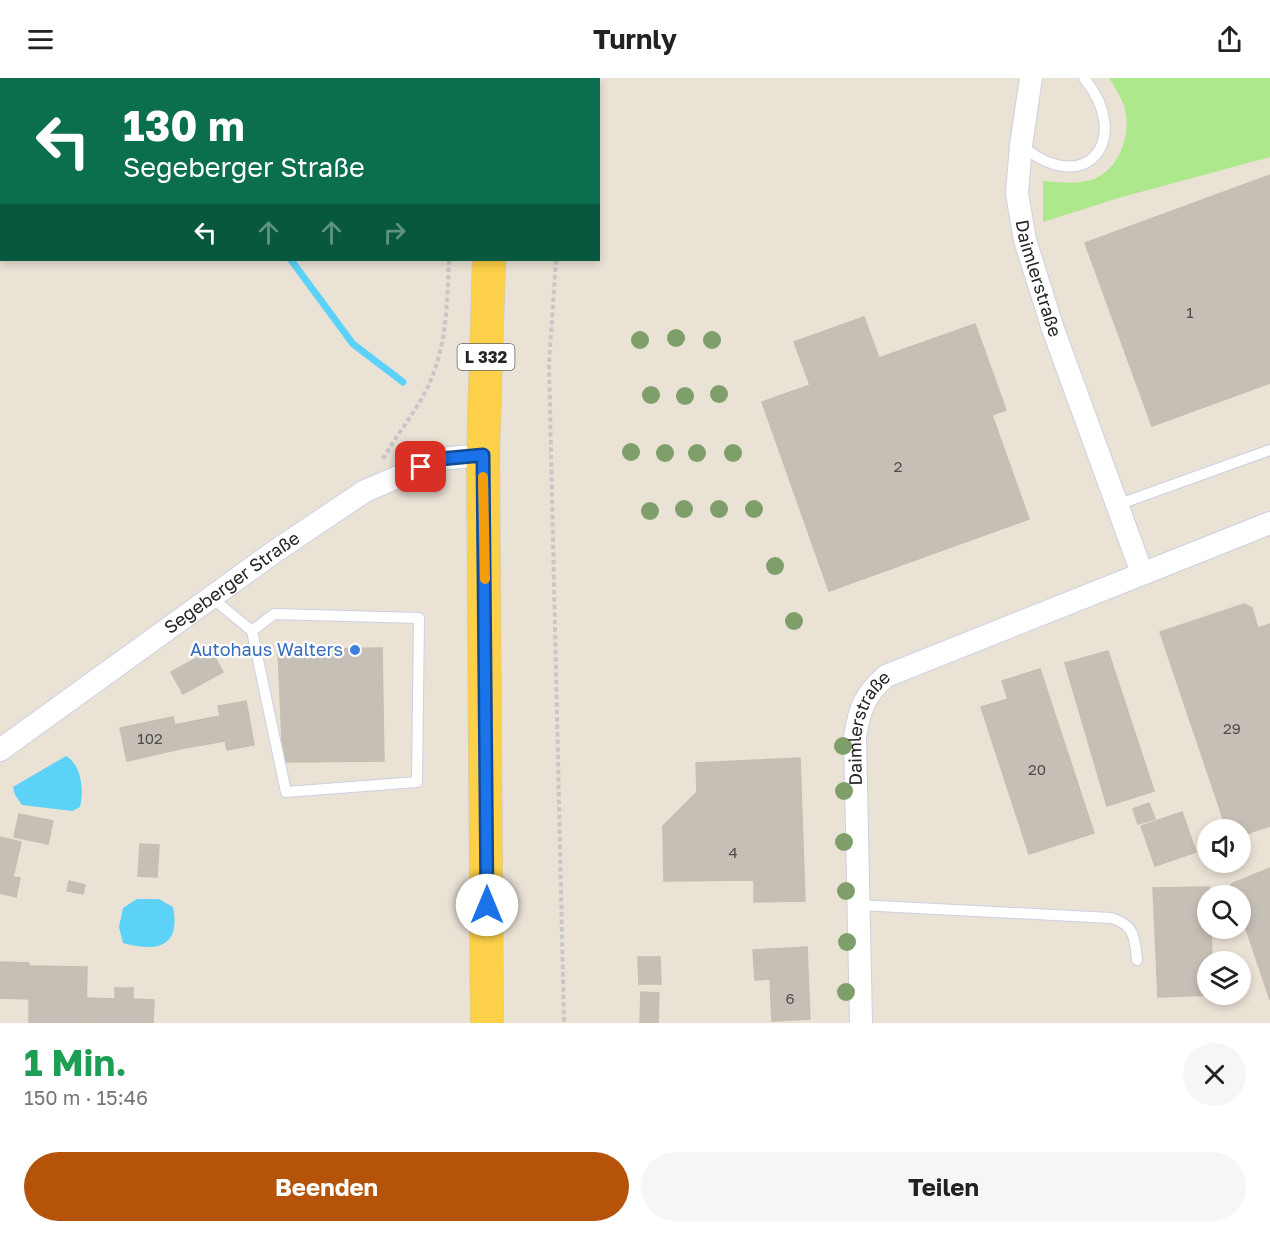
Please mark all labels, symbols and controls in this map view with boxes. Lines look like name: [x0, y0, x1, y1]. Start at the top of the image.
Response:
icon: menu: [24, 23, 57, 56]
text: Turnly: [593, 23, 677, 55]
icon: share: [1213, 23, 1246, 56]
text: 130 m: [123, 100, 245, 150]
icon: left: [24, 102, 102, 180]
text: Segeberger Straße: [123, 151, 365, 183]
icon: left: [189, 216, 222, 249]
icon: ahead: [252, 216, 285, 249]
icon: ahead: [315, 216, 348, 249]
icon: right: [378, 216, 411, 249]
street label: Daimlerstraße: [1012, 218, 1067, 340]
house number: 1: [1186, 303, 1194, 321]
road number: L 332: [458, 344, 514, 370]
pin: [395, 441, 446, 492]
icon: arrive: [404, 450, 437, 483]
house number: 2: [894, 457, 902, 475]
street label: Segeberger Straße: [159, 526, 303, 638]
place label: Autohaus Walters: [190, 638, 343, 660]
marker: Autohaus Walters: [348, 643, 362, 657]
street label: Daimlerstraße: [843, 666, 894, 786]
house number: 29: [1223, 719, 1241, 737]
house number: 102: [137, 729, 163, 747]
house number: 20: [1028, 760, 1046, 778]
map controls: [1197, 819, 1251, 1005]
button: sound: [1197, 819, 1251, 873]
house number: 4: [728, 843, 738, 861]
position arrow: [455, 873, 519, 937]
button: search: [1197, 885, 1251, 939]
button: layers: [1197, 951, 1251, 1005]
house number: 6: [785, 989, 795, 1007]
text: 1 Min.: [24, 1041, 127, 1084]
button: close: [1183, 1043, 1246, 1106]
text: 150 m · 15:46: [24, 1085, 148, 1109]
button: Beenden: [24, 1152, 629, 1221]
button: Teilen: [641, 1152, 1246, 1221]

